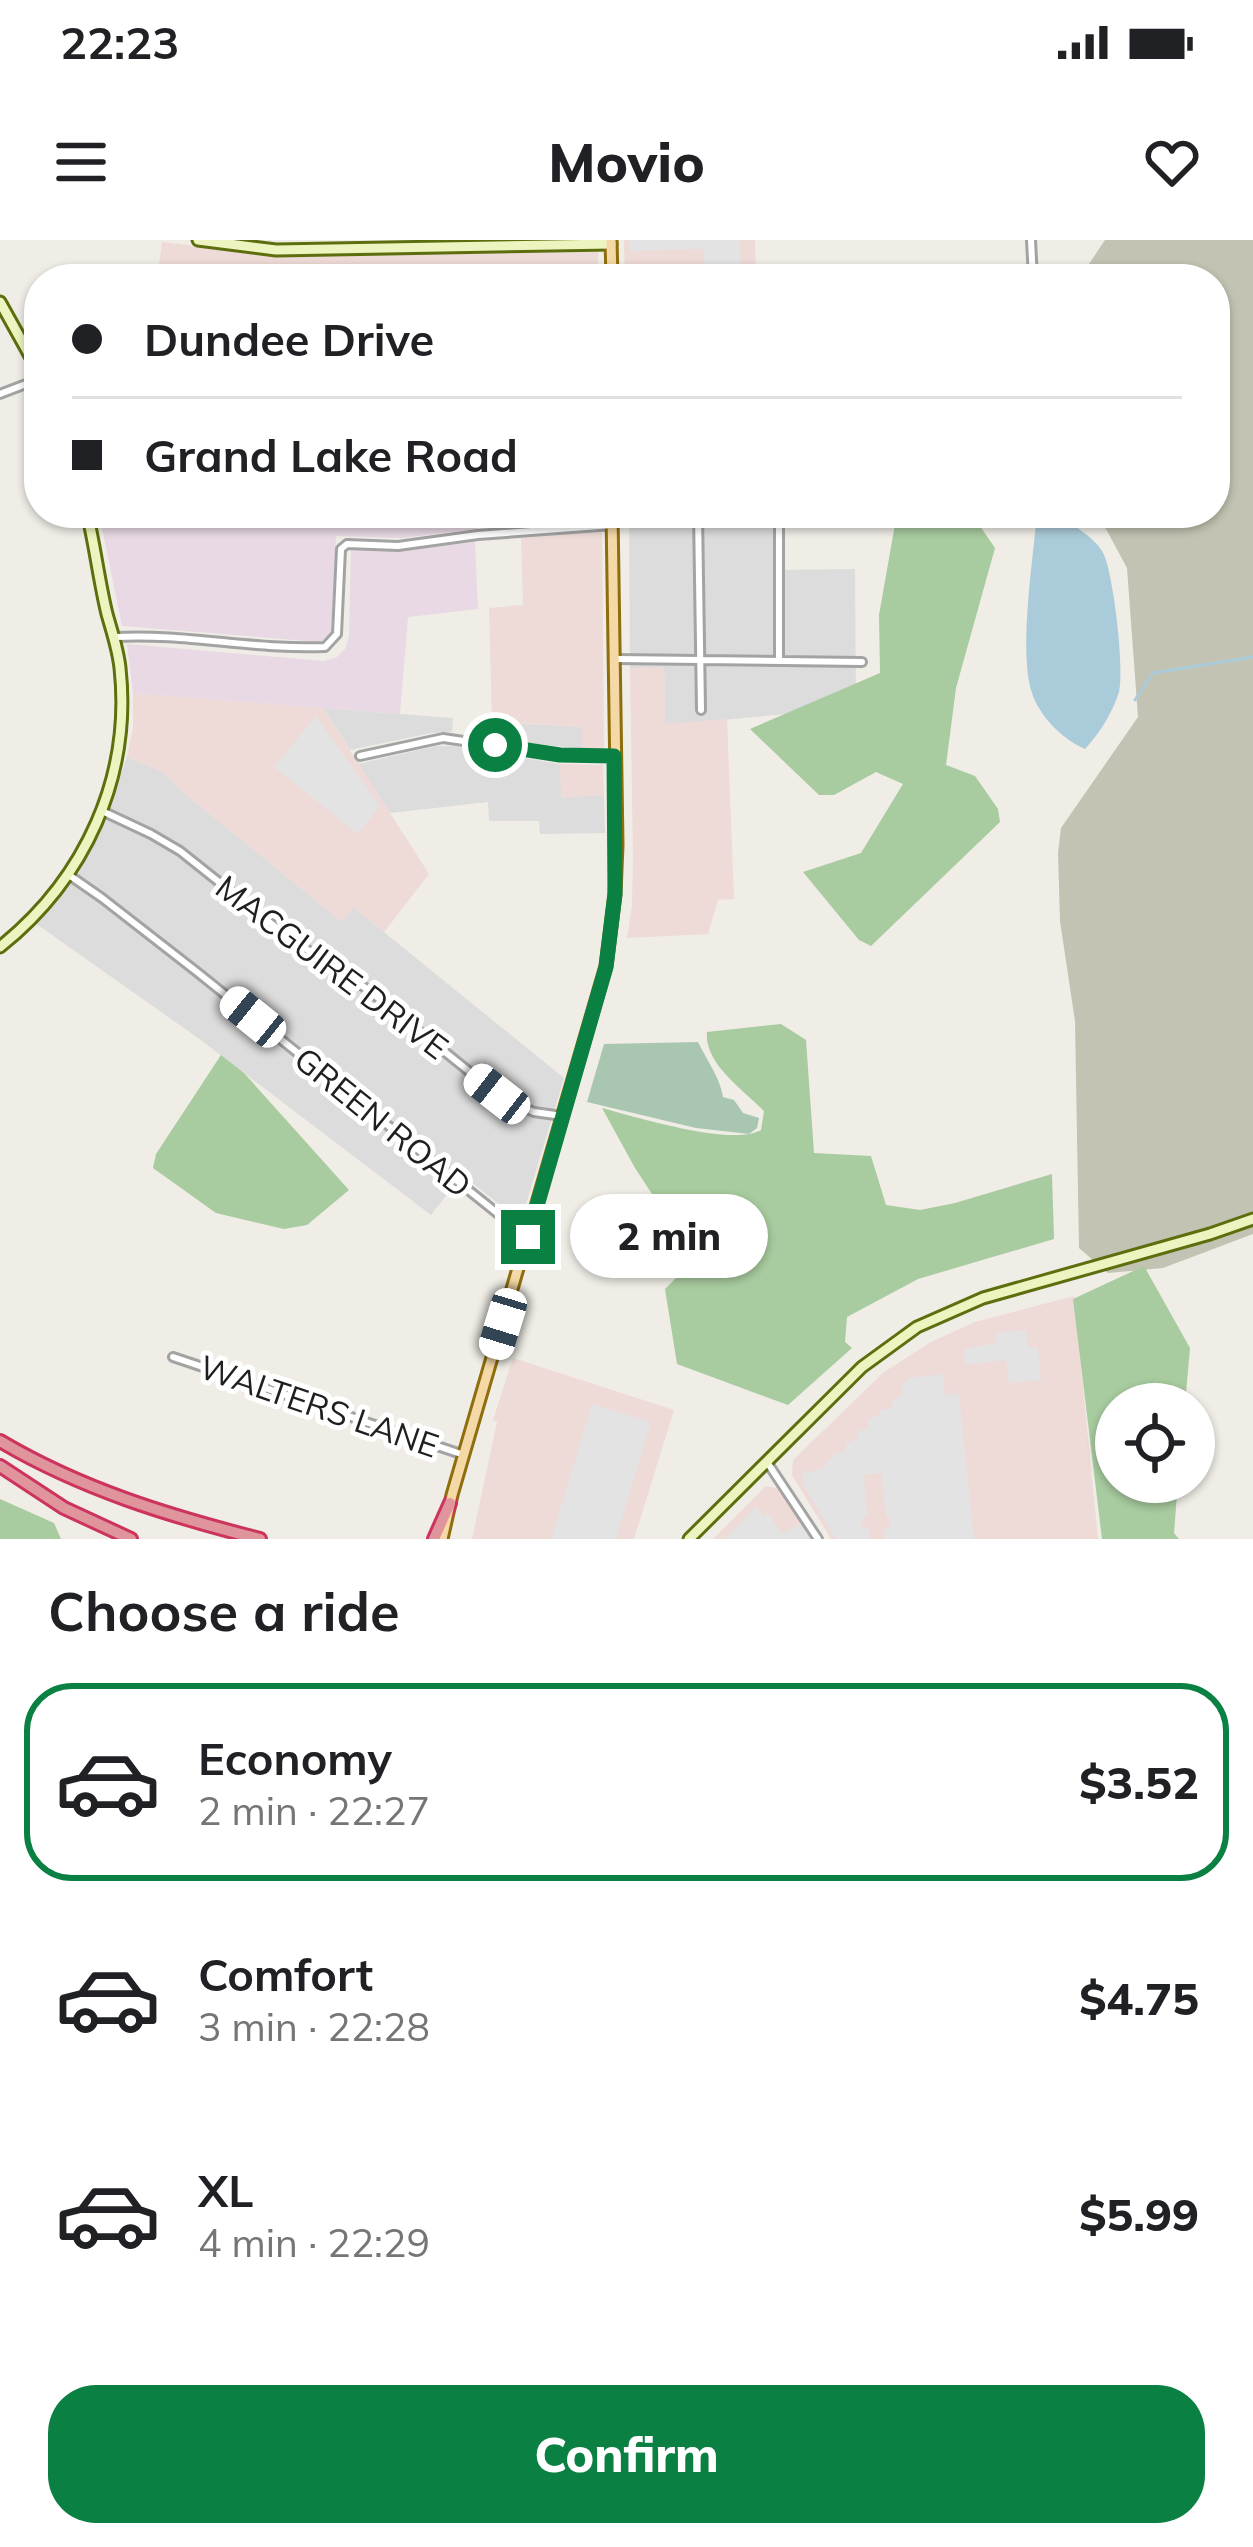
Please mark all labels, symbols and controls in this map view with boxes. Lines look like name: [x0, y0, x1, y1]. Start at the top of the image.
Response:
text: 22:23: [60, 14, 179, 70]
text: Movio: [548, 128, 705, 196]
icon: menu: [48, 129, 114, 195]
icon: heart: [1139, 129, 1205, 195]
text: Dundee Drive: [144, 311, 434, 367]
text: Grand Lake Road: [144, 427, 518, 483]
route start: [468, 718, 522, 772]
street label: MACGUIRE DRIVE: [208, 866, 456, 1067]
car: [214, 980, 292, 1054]
street label: GREEN ROAD: [287, 1038, 480, 1205]
car: [458, 1058, 536, 1130]
callout: 2 min: [570, 1195, 768, 1279]
route end: [501, 1210, 555, 1264]
text: 2 min: [617, 1211, 721, 1260]
car: [475, 1284, 531, 1364]
street label: WALTERS LANE: [194, 1345, 444, 1466]
map controls: [1095, 1383, 1215, 1503]
button: locate: [1095, 1383, 1215, 1503]
text: Choose a ride: [48, 1577, 400, 1645]
icon: car: [54, 1728, 162, 1836]
text: Economy: [198, 1730, 392, 1786]
text: $3.52: [1079, 1754, 1199, 1810]
text: 2 min · 22:27: [198, 1786, 430, 1835]
icon: car: [54, 1944, 162, 2052]
text: Comfort: [198, 1946, 373, 2002]
text: $4.75: [1079, 1970, 1199, 2026]
text: 3 min · 22:28: [198, 2002, 430, 2051]
icon: car: [54, 2160, 162, 2268]
text: XL: [198, 2162, 253, 2218]
text: $5.99: [1079, 2186, 1199, 2242]
text: 4 min · 22:29: [198, 2218, 430, 2267]
button: Confirm: [48, 2385, 1205, 2523]

